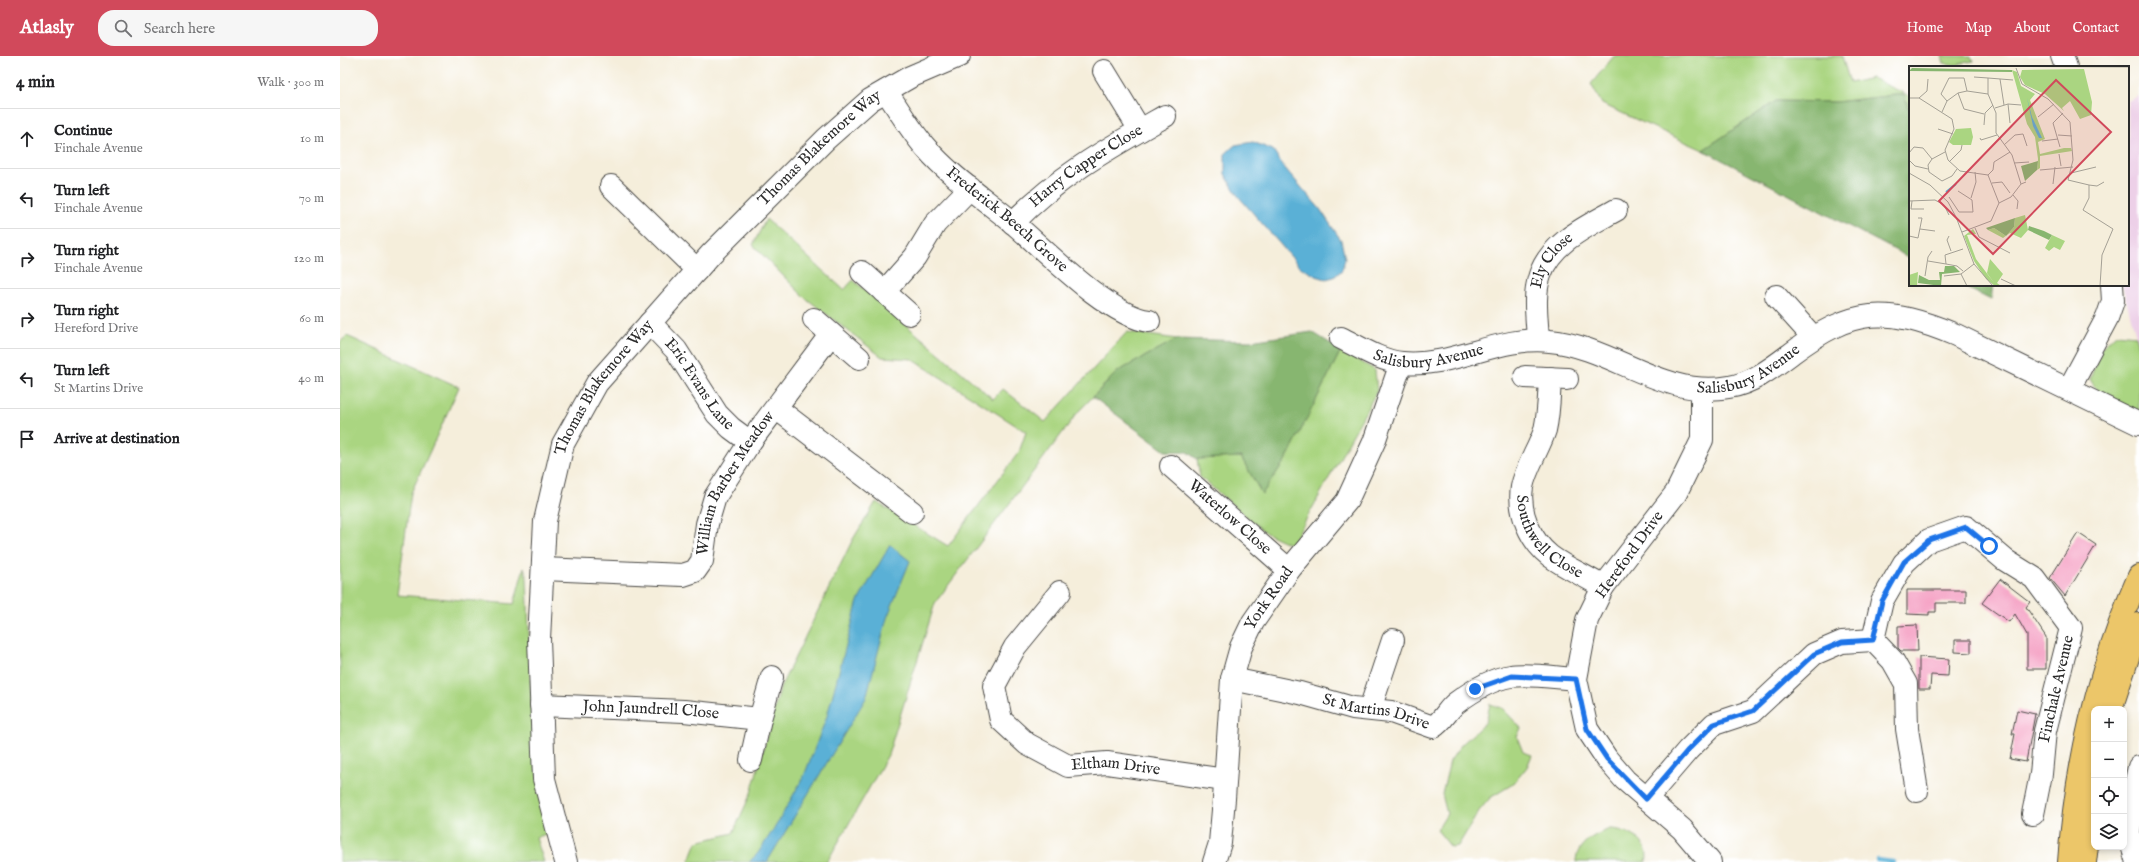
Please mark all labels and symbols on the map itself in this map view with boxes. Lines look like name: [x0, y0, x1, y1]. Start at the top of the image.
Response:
inset map: [1909, 66, 2129, 286]
street label: Thomas Blakemore Way: [754, 86, 885, 211]
street label: Harry Capper Close: [1025, 121, 1147, 212]
street label: Frederick Beech Grove: [941, 163, 1072, 277]
street label: Ely Close: [1527, 228, 1577, 290]
street label: Thomas Blakemore Way: [551, 316, 658, 457]
street label: Eric Evans Lane: [660, 334, 738, 435]
street label: Salisbury Avenue: [1370, 340, 1486, 374]
street label: Salisbury Avenue: [1696, 340, 1804, 399]
street label: William Barber Meadow: [693, 407, 780, 557]
street label: Waterlow Close: [1184, 476, 1275, 559]
street label: Southwell Close: [1511, 495, 1586, 583]
street label: Hereford Drive: [1591, 507, 1669, 603]
route start: [1980, 537, 1998, 555]
street label: York Road: [1241, 563, 1298, 633]
street label: Finchale Avenue: [2035, 634, 2079, 744]
route end: [1466, 680, 1484, 698]
street label: St Martins Drive: [1320, 690, 1432, 735]
street label: John Jaundrell Close: [580, 697, 720, 725]
street label: Eltham Drive: [1070, 753, 1162, 781]

